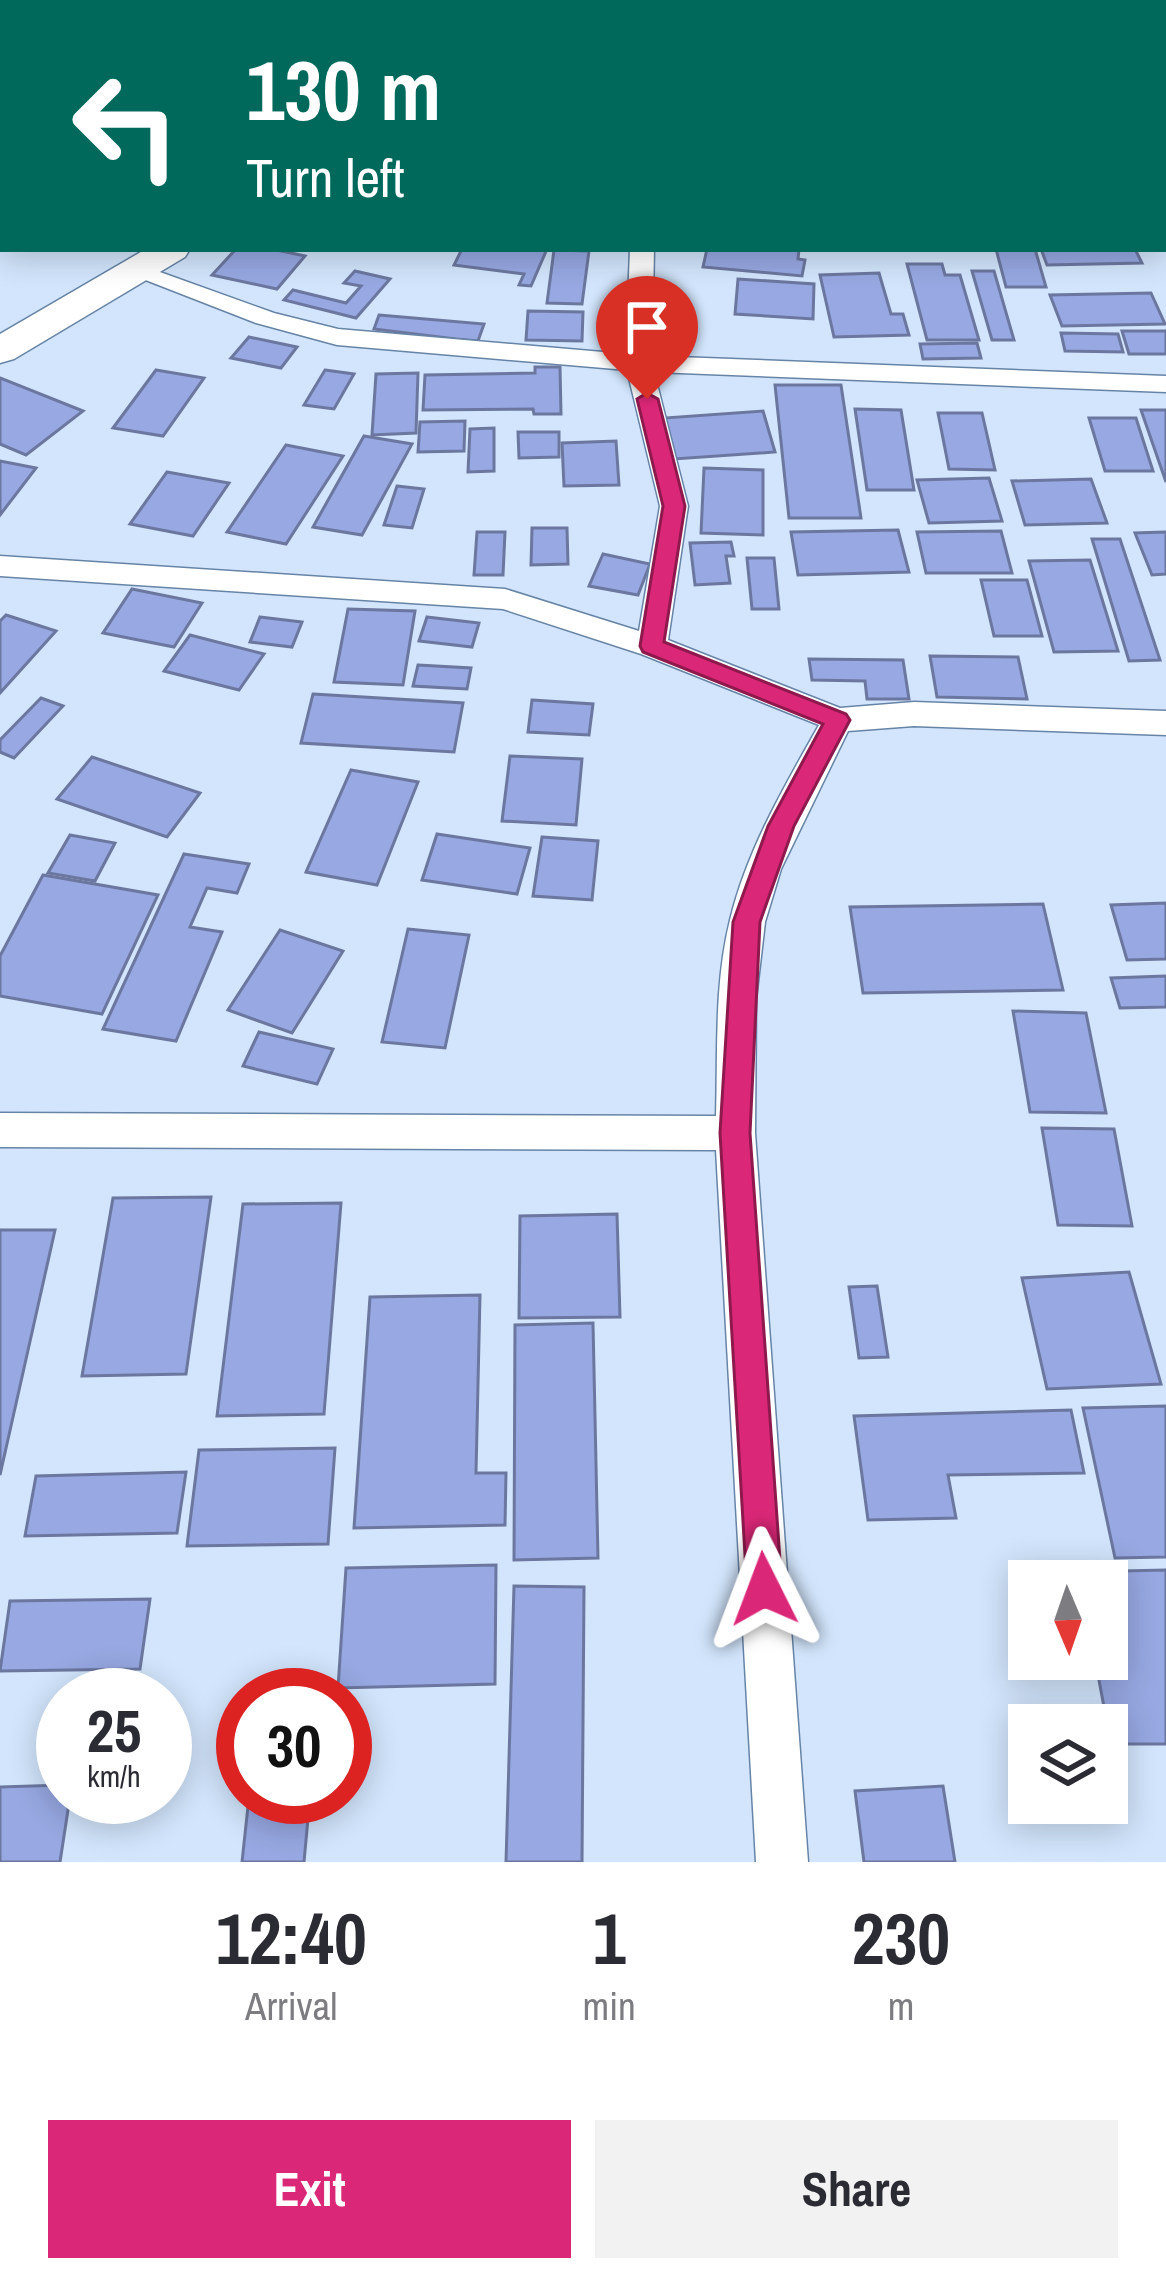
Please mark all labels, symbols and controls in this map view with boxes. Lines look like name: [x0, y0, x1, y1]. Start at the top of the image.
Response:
text: 130 m: [246, 33, 441, 146]
icon: left: [48, 48, 204, 204]
text: Turn left: [246, 141, 405, 214]
pin: [596, 276, 698, 399]
icon: arrive: [614, 294, 680, 360]
position arrow: [701, 1526, 827, 1652]
north arrow: [1008, 1560, 1128, 1680]
map controls: [1008, 1560, 1128, 1824]
speed limit sign: 30: [216, 1668, 372, 1824]
text: 25: [87, 1690, 141, 1771]
button: layers: [1008, 1704, 1128, 1824]
text: km/h: [87, 1756, 141, 1796]
text: 12:40: [216, 1889, 367, 1986]
text: 1: [593, 1889, 626, 1986]
text: 230: [852, 1889, 950, 1986]
text: Arrival: [245, 1980, 337, 2032]
text: min: [583, 1980, 636, 2032]
text: m: [888, 1980, 914, 2032]
button: Exit: [48, 2120, 571, 2258]
button: Share: [595, 2120, 1118, 2258]

